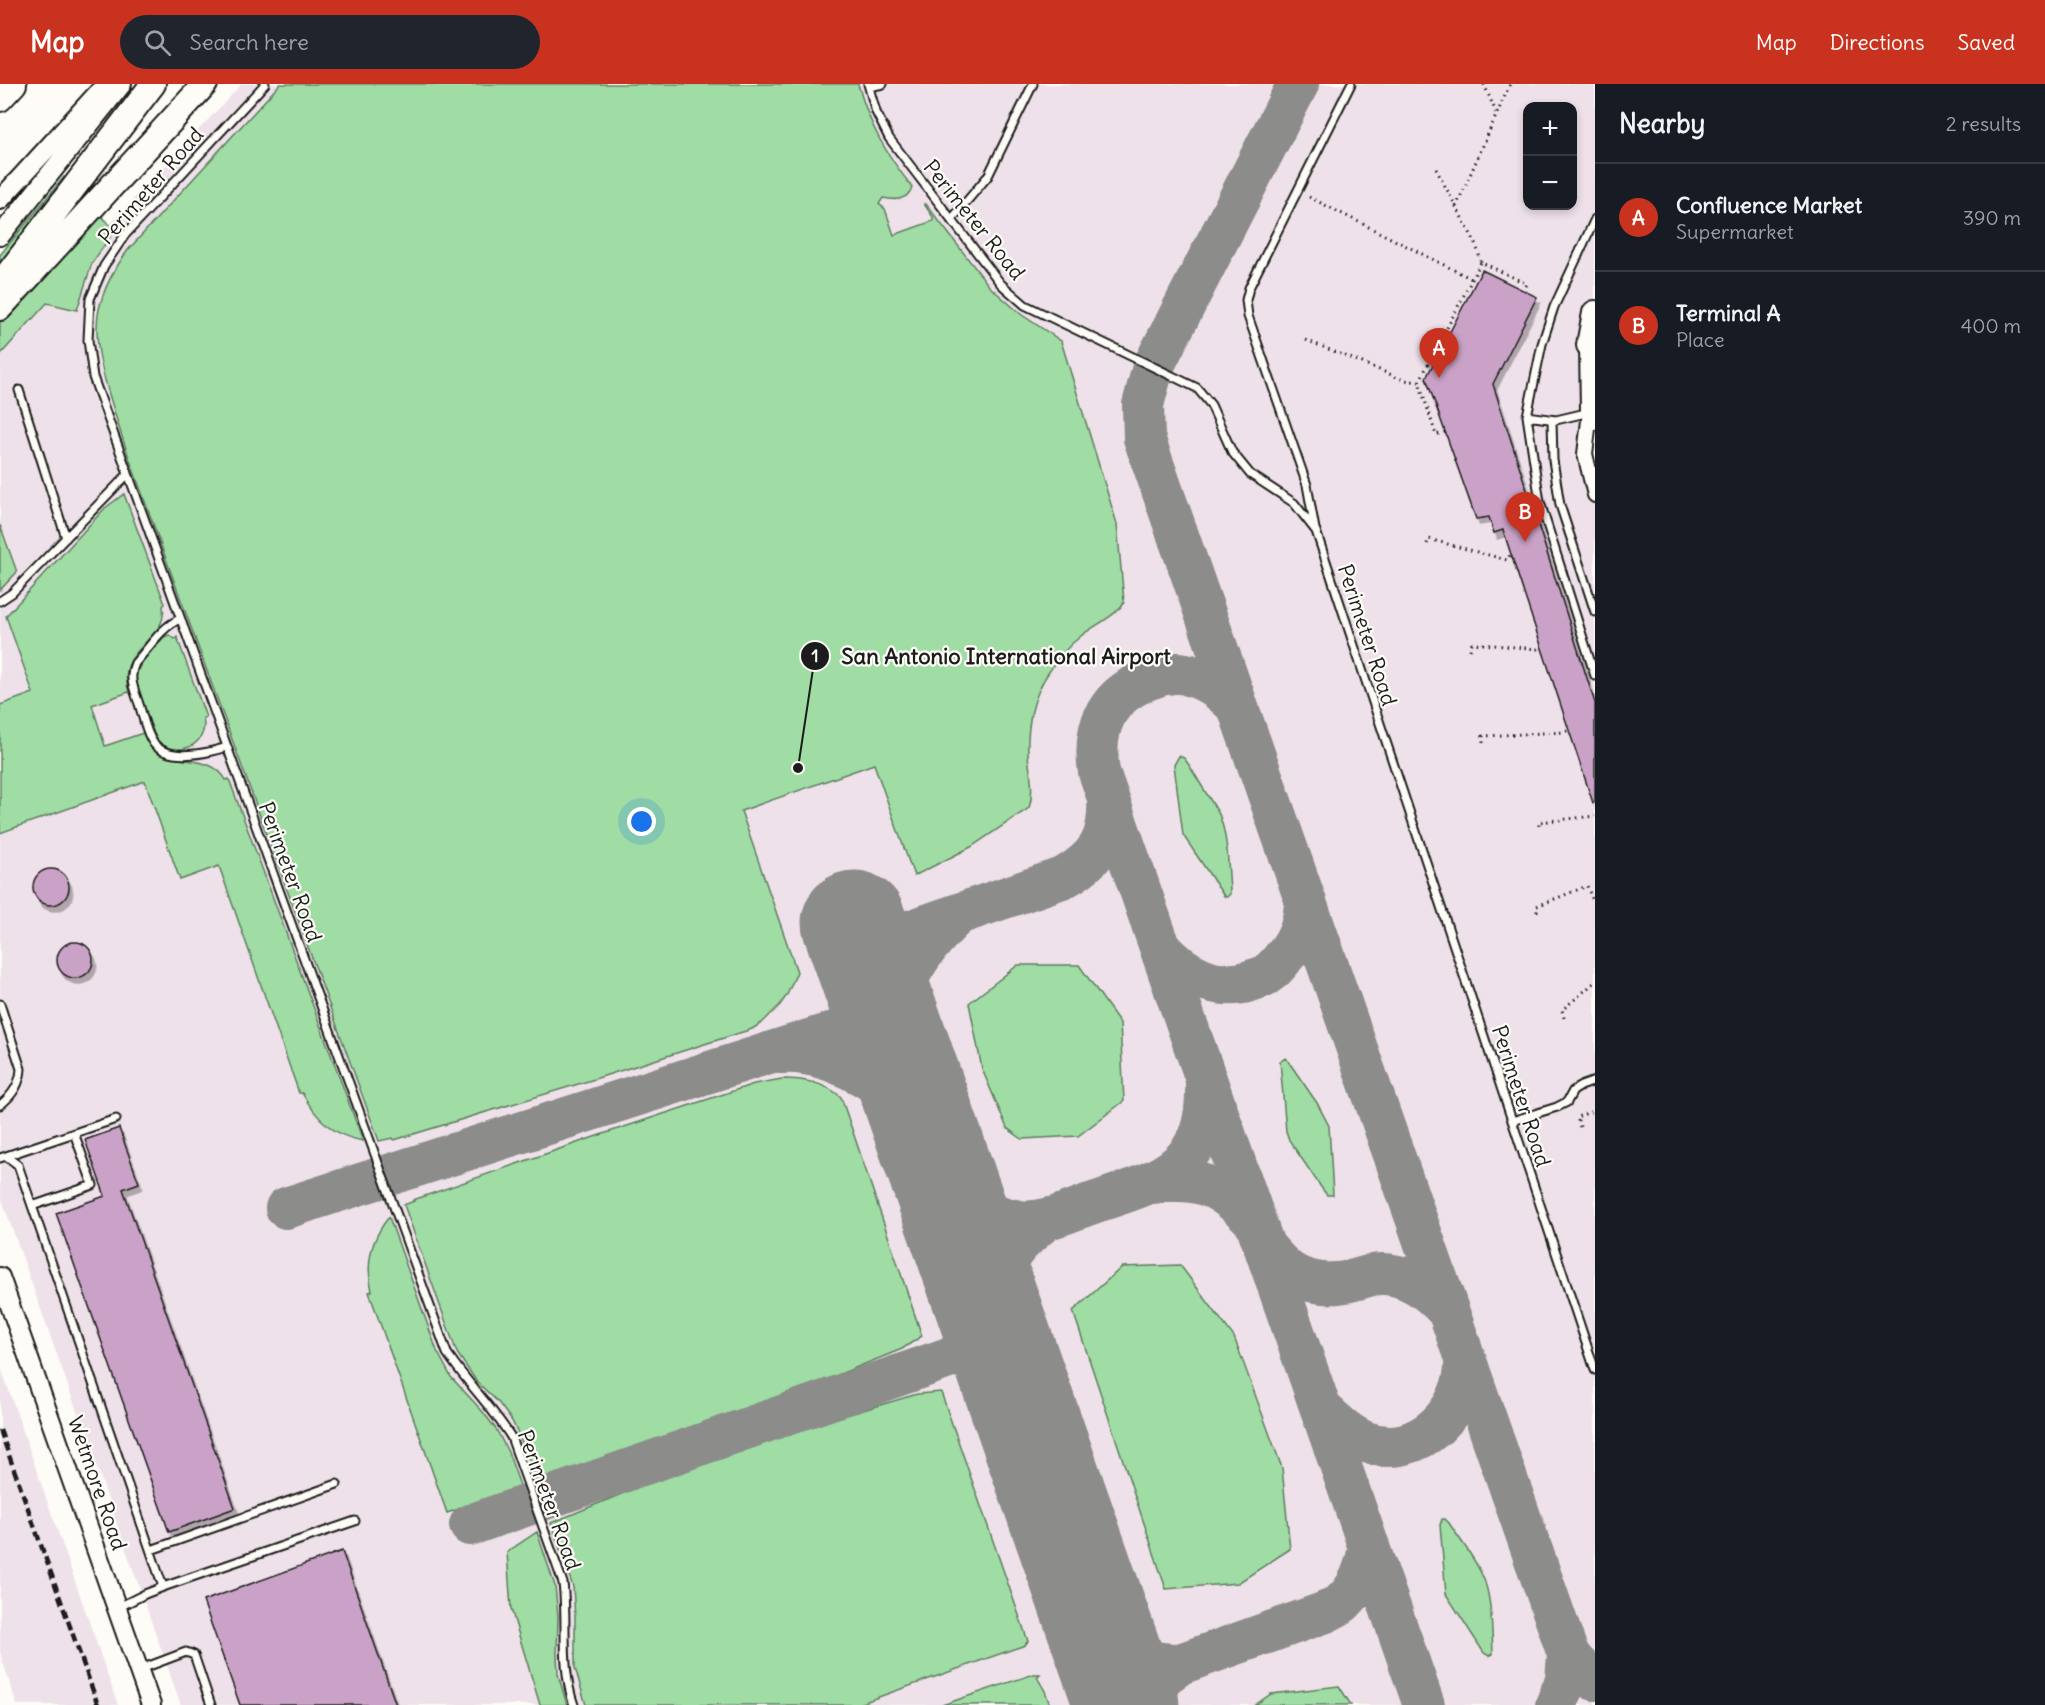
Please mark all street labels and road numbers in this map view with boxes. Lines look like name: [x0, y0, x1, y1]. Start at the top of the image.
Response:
street label: Perimeter Road: [92, 121, 209, 250]
street label: Perimeter Road: [918, 154, 1031, 285]
street label: Perimeter Road: [1332, 561, 1403, 709]
street label: Perimeter Road: [253, 798, 328, 946]
street label: Perimeter Road: [1486, 1022, 1557, 1170]
street label: Wetmore Road: [62, 1412, 133, 1554]
street label: Perimeter Road: [512, 1426, 587, 1574]

